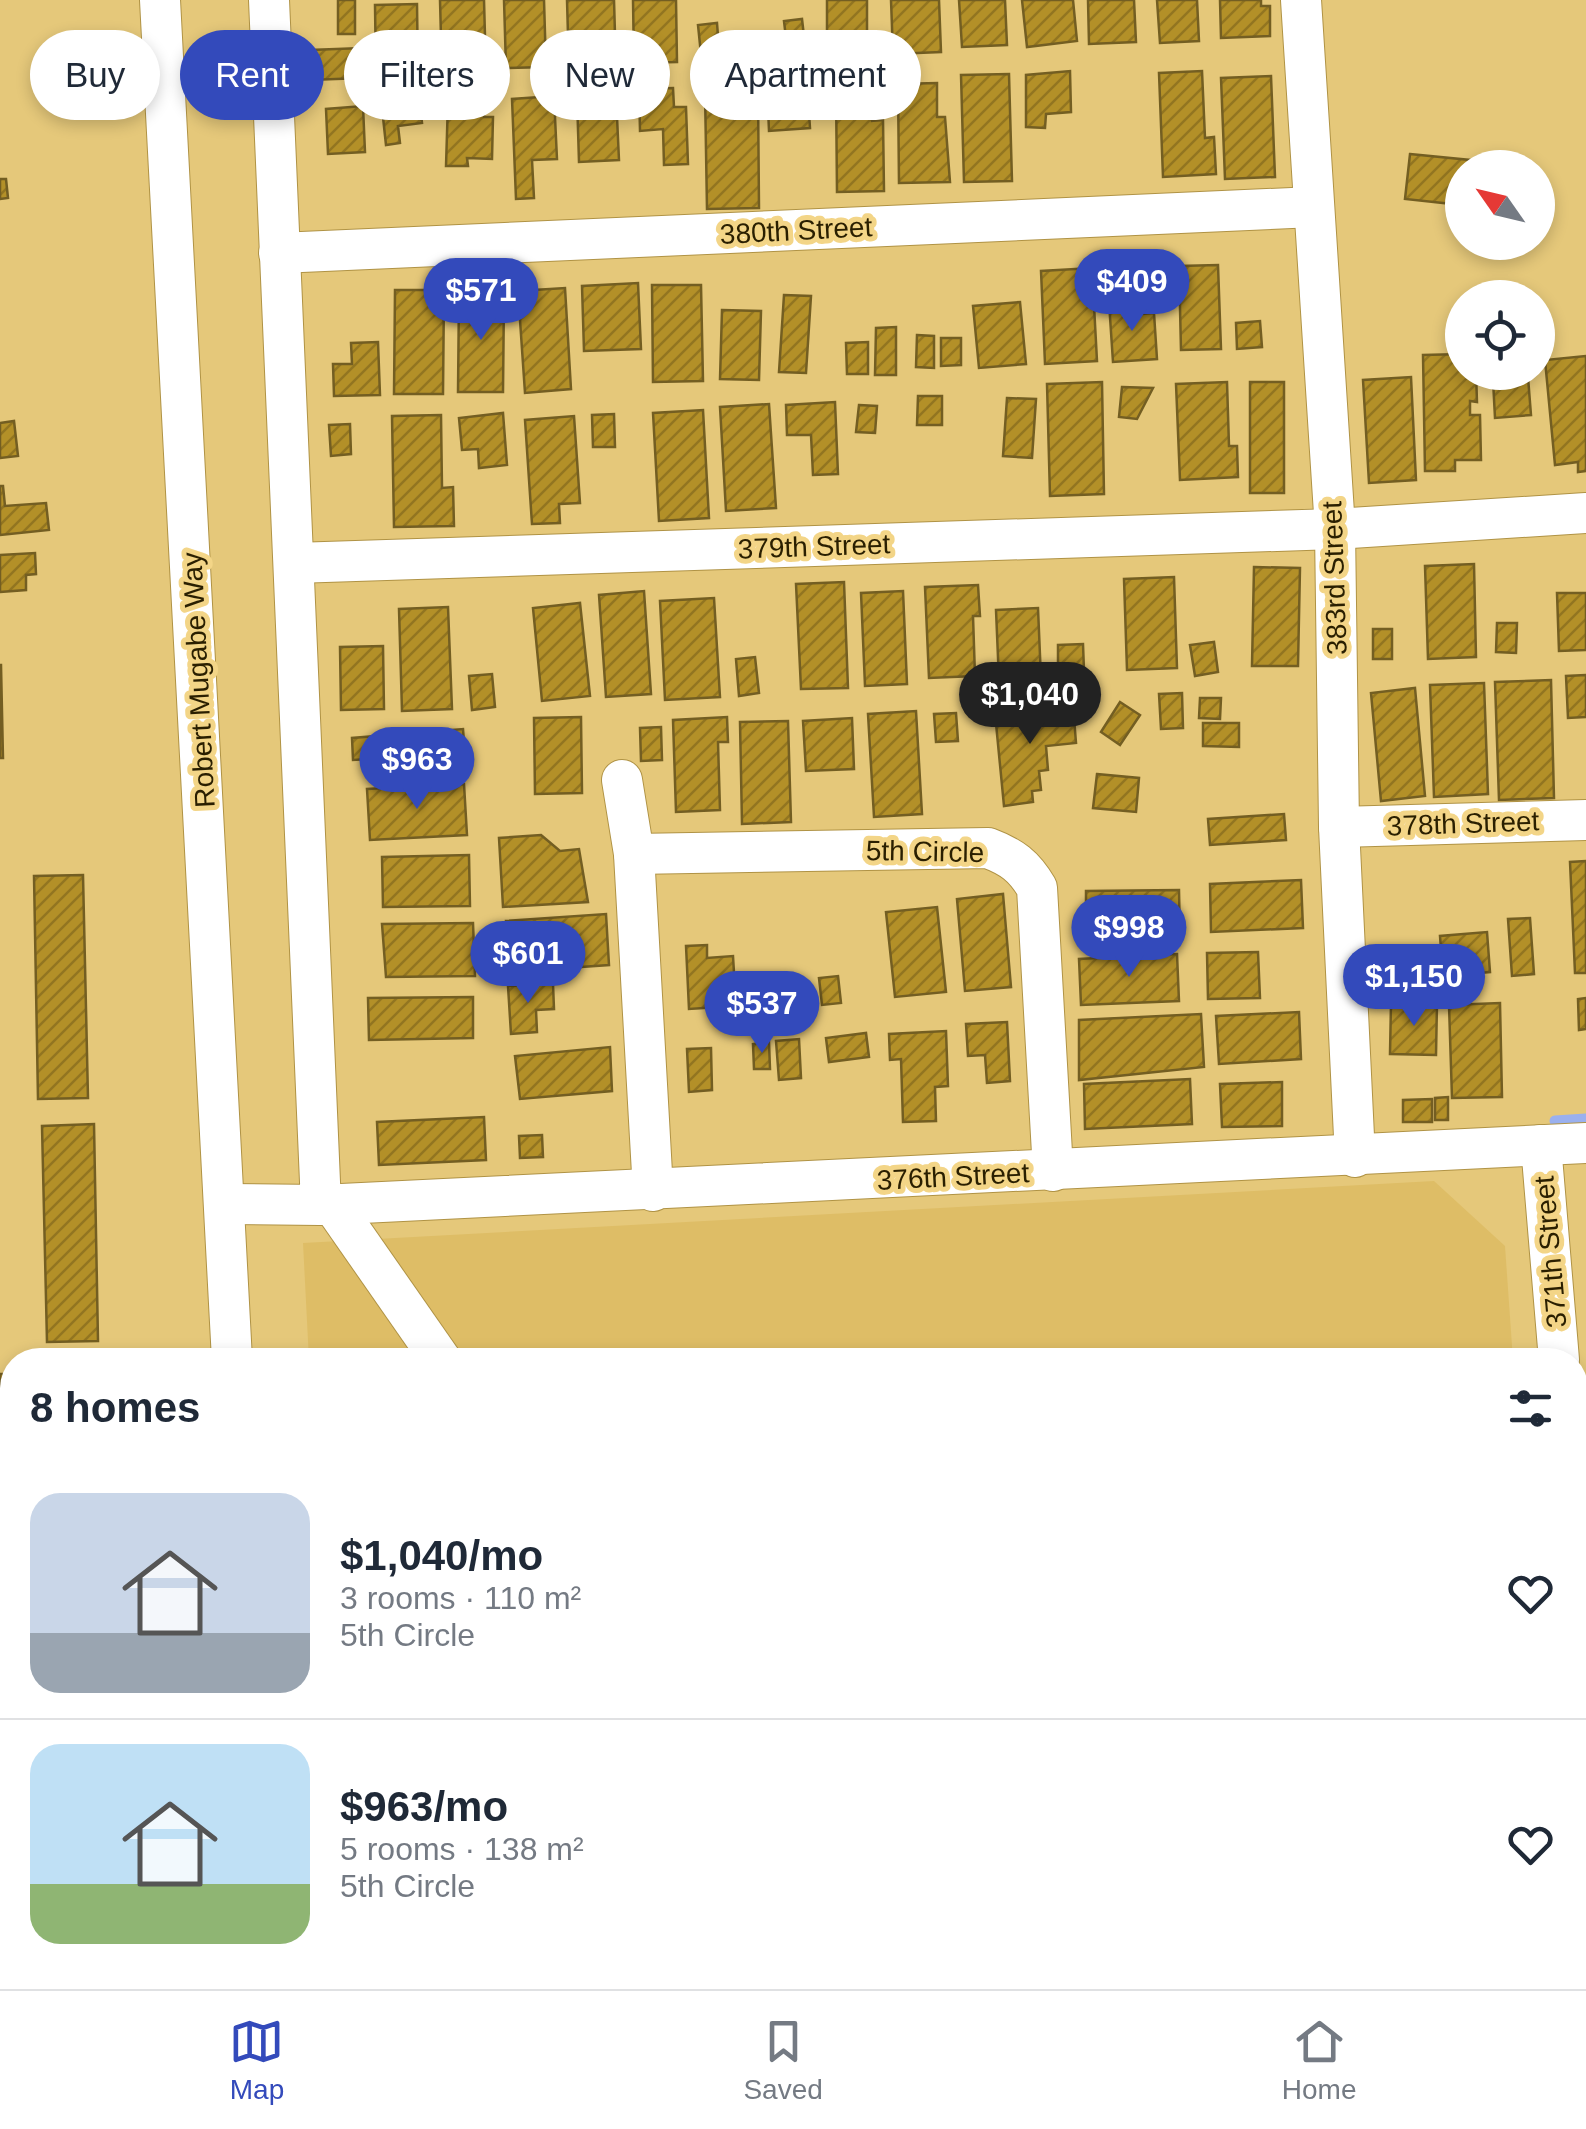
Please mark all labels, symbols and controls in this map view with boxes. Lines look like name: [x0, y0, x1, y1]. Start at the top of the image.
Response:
chip: Buy: [30, 30, 160, 120]
chip: Rent: [180, 30, 324, 120]
chip: Filters: [344, 30, 510, 120]
chip: New: [530, 30, 670, 120]
chip: Apartment: [690, 30, 921, 120]
north arrow: [1445, 150, 1555, 260]
map controls: [1445, 150, 1555, 390]
street label: 380th Street: [719, 211, 873, 250]
pin: $409: [1073, 249, 1191, 334]
pin: $571: [422, 258, 540, 343]
text: $409: [1096, 263, 1168, 299]
text: $571: [445, 272, 517, 308]
button: locate: [1445, 280, 1555, 390]
street label: 383rd Street: [1316, 500, 1353, 656]
street label: 379th Street: [737, 528, 891, 565]
street label: Robert Mugabe Way: [176, 551, 221, 808]
pin: $1,040: [949, 662, 1111, 747]
text: $1,040: [981, 676, 1079, 712]
pin: $963: [358, 727, 476, 812]
text: $963: [381, 741, 453, 777]
street label: 378th Street: [1386, 805, 1540, 842]
street label: 5th Circle: [866, 835, 984, 868]
pin: $998: [1070, 895, 1188, 980]
text: $998: [1093, 909, 1165, 945]
pin: $601: [469, 921, 587, 1006]
text: $601: [492, 935, 564, 971]
pin: $1,150: [1333, 944, 1495, 1029]
text: $1,150: [1365, 958, 1463, 994]
pin: $537: [703, 971, 821, 1056]
text: $537: [726, 985, 798, 1021]
street label: 376th Street: [876, 1157, 1030, 1196]
street label: 371th Street: [1528, 1174, 1573, 1329]
icon: filters: [1503, 1381, 1558, 1436]
text: 8 homes: [30, 1384, 200, 1431]
text: $1,040/mo: [340, 1532, 543, 1579]
icon: home: [110, 1533, 230, 1653]
icon: heart: [1503, 1566, 1558, 1621]
text: 3 rooms · 110 m²: [340, 1580, 581, 1616]
text: 5th Circle: [340, 1617, 475, 1653]
text: $963/mo: [340, 1783, 508, 1830]
icon: home: [110, 1784, 230, 1904]
icon: heart: [1503, 1817, 1558, 1872]
text: 5 rooms · 138 m²: [340, 1831, 584, 1867]
text: 5th Circle: [340, 1868, 475, 1904]
tab: Map: [229, 2014, 284, 2106]
tab: Saved: [743, 2014, 823, 2106]
tab: Home: [1282, 2014, 1356, 2106]

